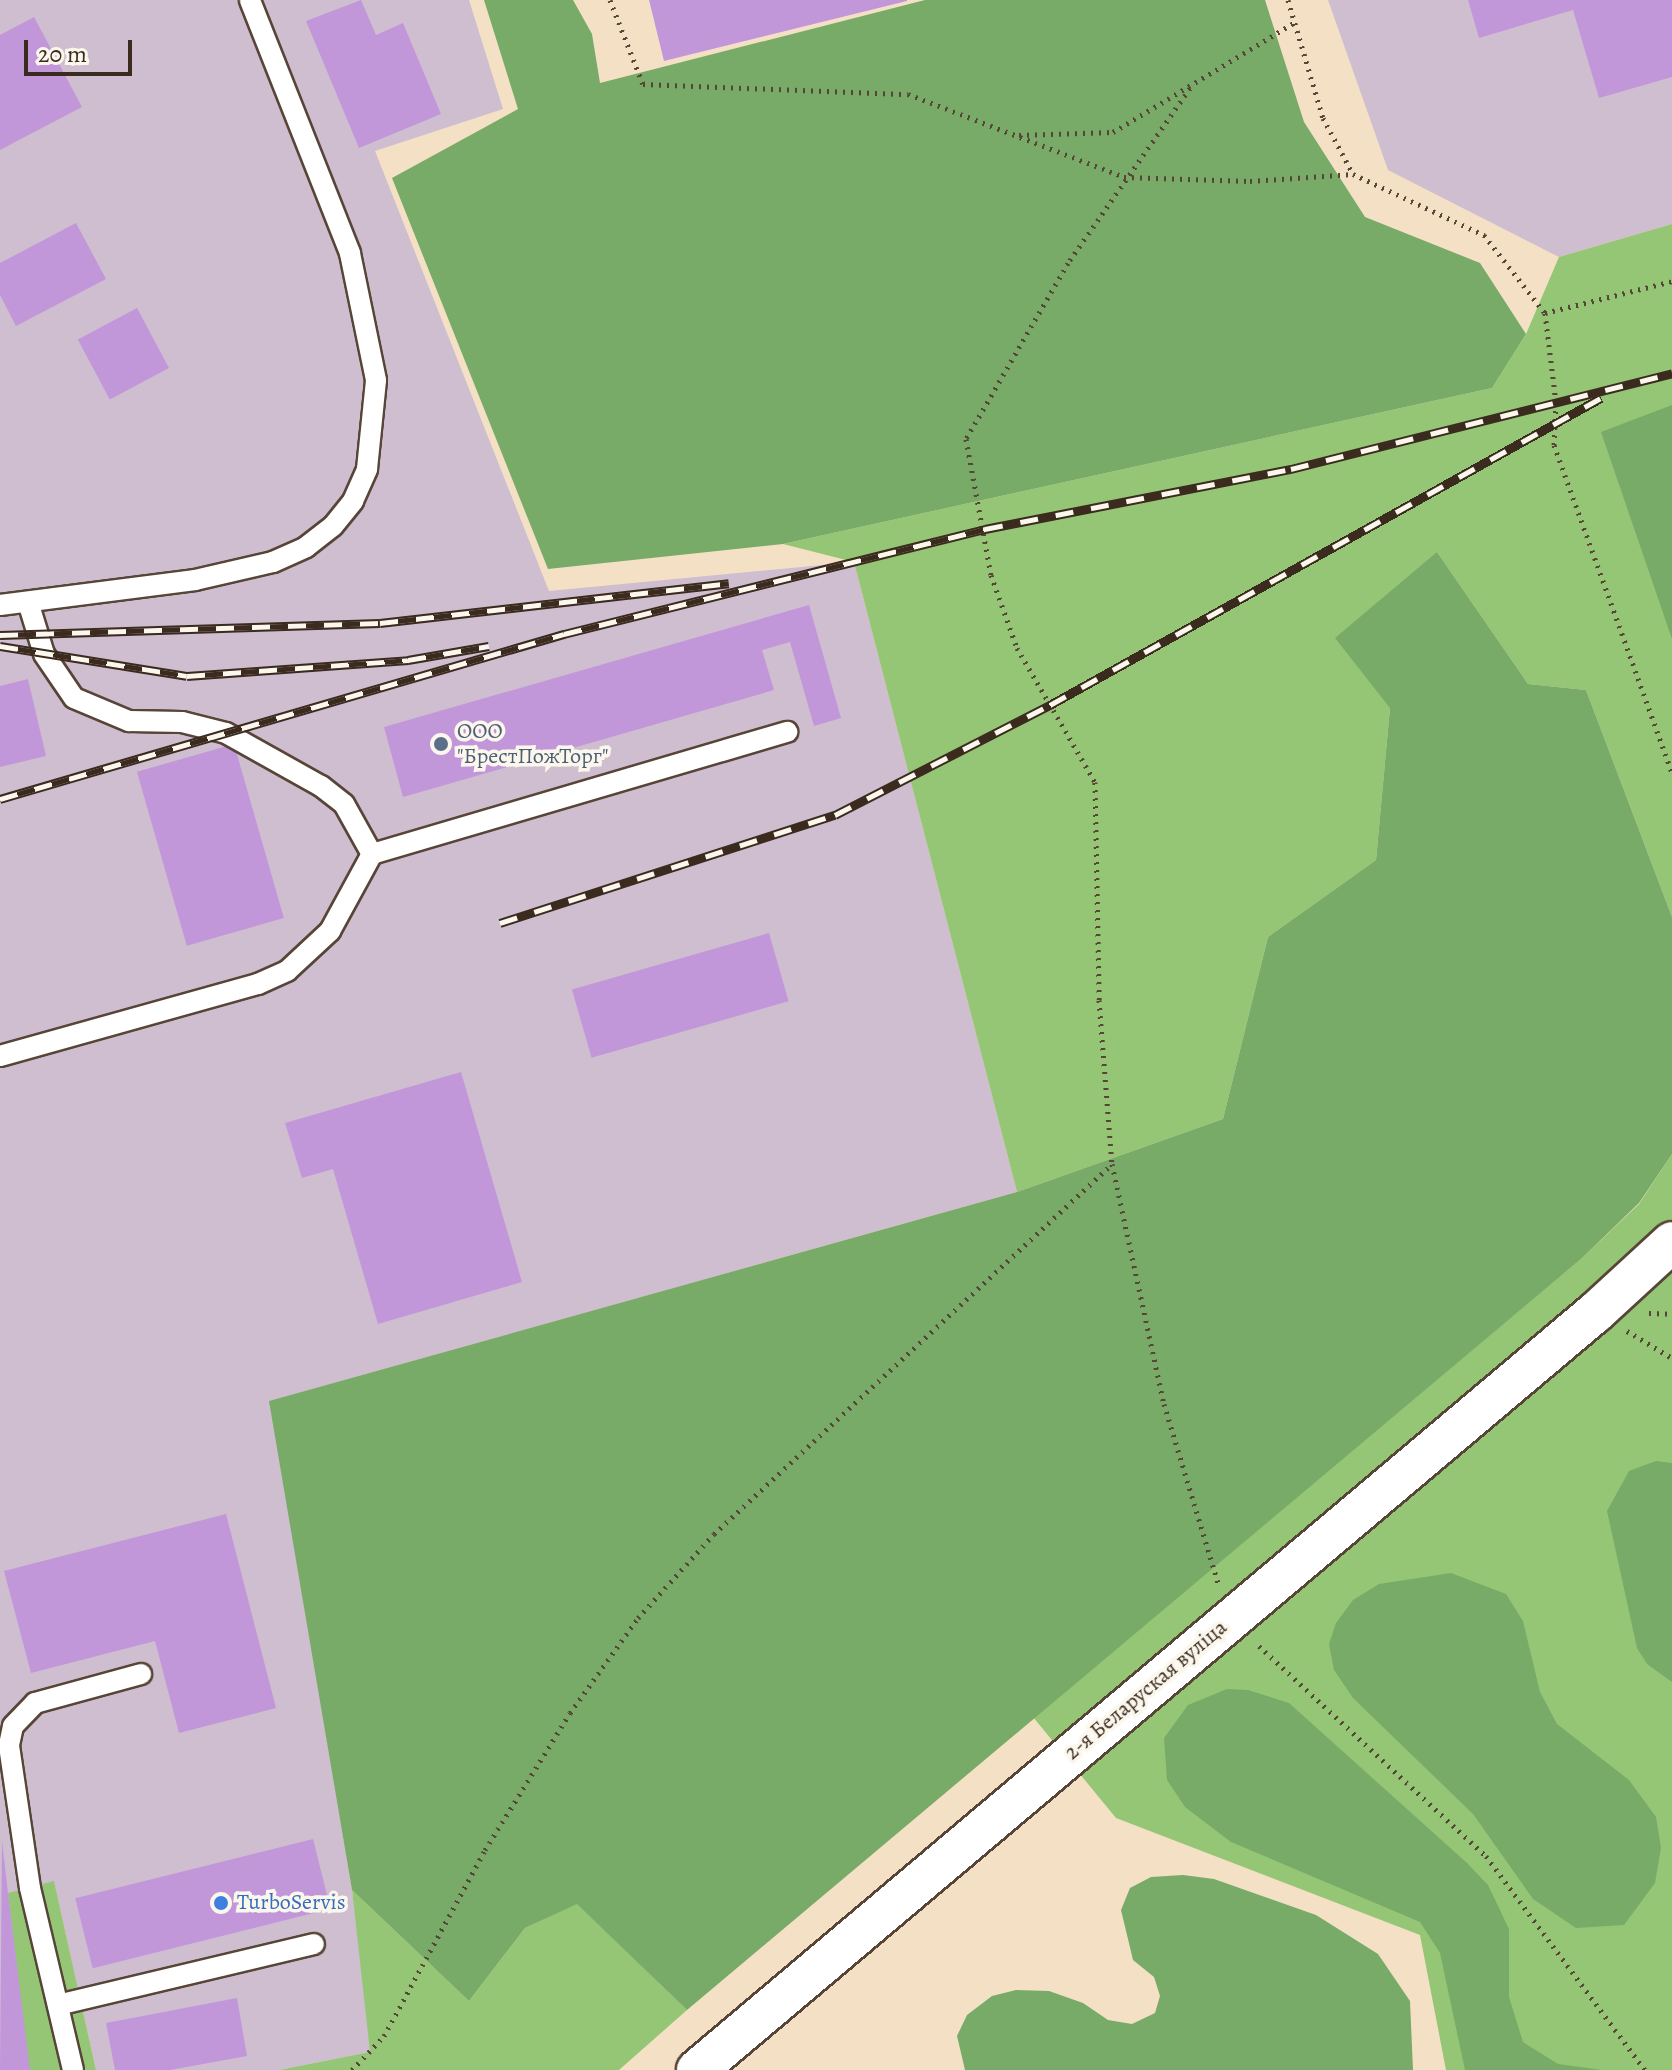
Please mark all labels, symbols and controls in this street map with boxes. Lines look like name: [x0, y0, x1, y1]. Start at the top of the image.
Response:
scale bar: [28, 24, 136, 74]
text: 20 m: [38, 38, 87, 70]
place label: ООО "БрестПожТорг": [457, 718, 608, 770]
marker: ООО "БрестПожТорг": [432, 735, 450, 753]
street label: 2-я Беларуская вуліца: [1059, 1614, 1233, 1766]
place label: TurboServis: [237, 1890, 345, 1916]
marker: TurboServis: [212, 1894, 230, 1912]

